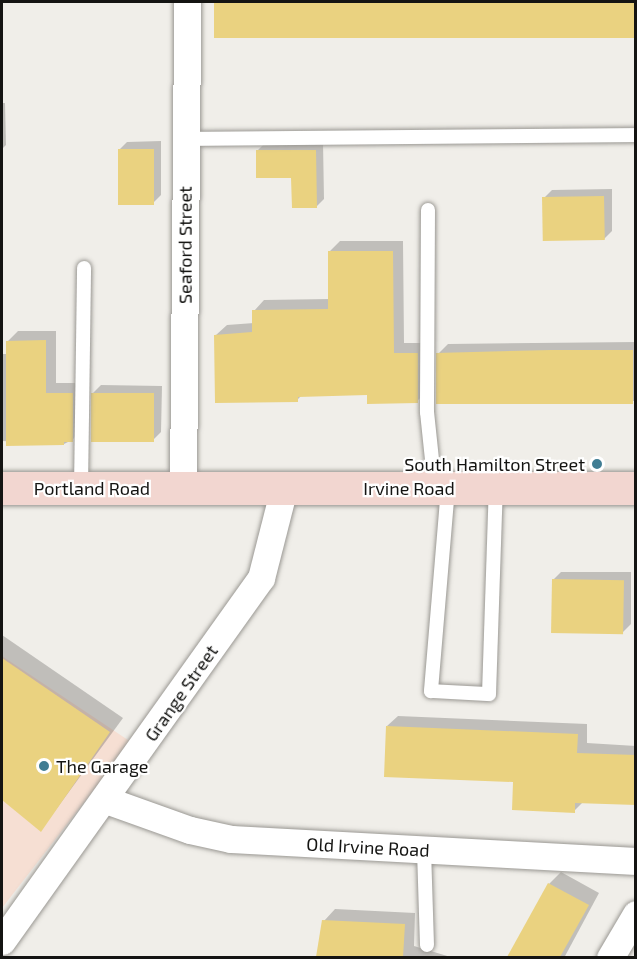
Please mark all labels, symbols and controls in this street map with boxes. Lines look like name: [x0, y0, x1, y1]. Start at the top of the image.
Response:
street label: Seaford Street: [174, 186, 196, 304]
place label: South Hamilton Street: [404, 453, 585, 475]
marker: South Hamilton Street: [590, 457, 604, 471]
street label: Portland Road: [34, 477, 150, 499]
street label: Irvine Road: [363, 477, 455, 499]
street label: Grange Street: [140, 641, 222, 745]
place label: The Garage: [56, 755, 149, 777]
marker: The Garage: [37, 759, 51, 773]
street label: Old Irvine Road: [306, 833, 430, 861]

